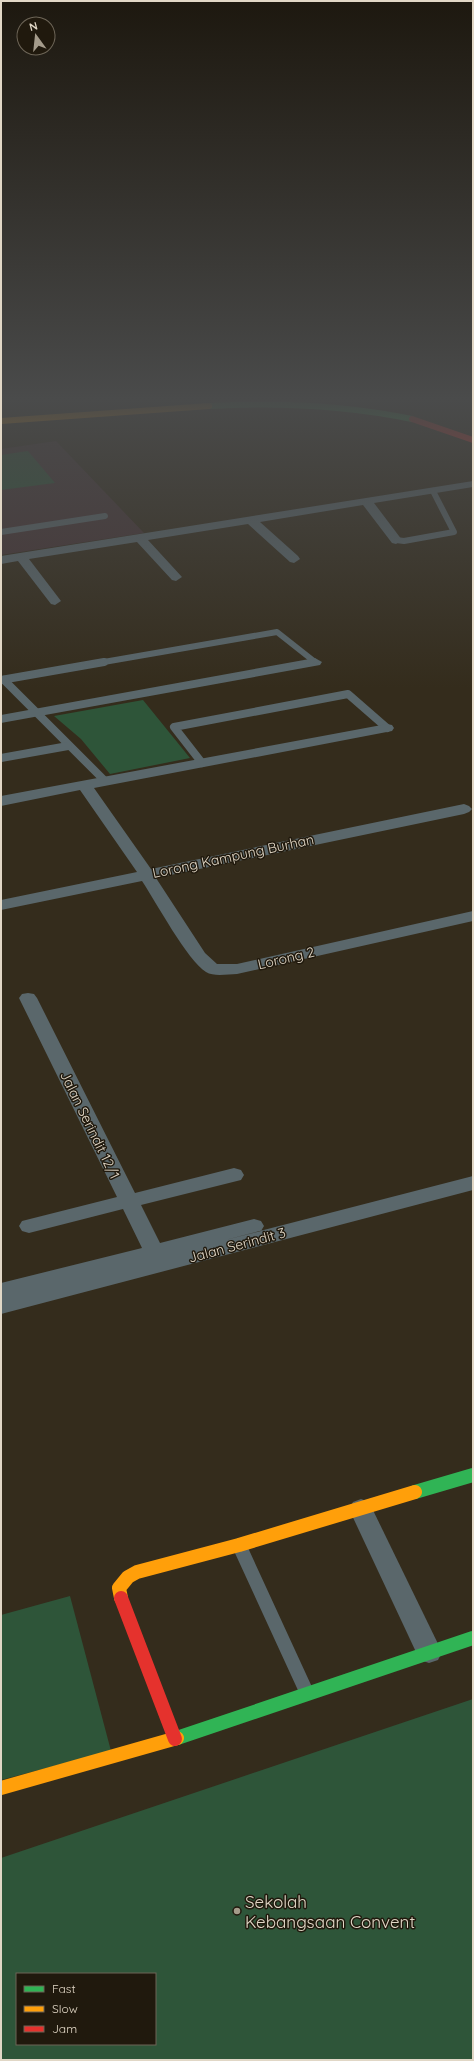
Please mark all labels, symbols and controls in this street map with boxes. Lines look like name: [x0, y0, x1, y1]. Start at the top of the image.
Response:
north arrow: [16, 16, 56, 56]
text: N: [28, 19, 39, 34]
street label: Lorong Kampung Burhan: [150, 830, 316, 882]
street label: Lorong 2: [256, 943, 316, 973]
street label: Jalan Serindit 12/1: [56, 1068, 124, 1182]
street label: Jalan Serindit 3: [186, 1223, 288, 1267]
place label: Sekolah Kebangsaan Convent: [245, 1891, 415, 1932]
marker: Sekolah Kebangsaan Convent: [232, 1906, 242, 1916]
legend: [16, 1973, 156, 2045]
text: Fast: [52, 1981, 76, 1996]
text: Slow: [52, 2001, 78, 2016]
text: Jam: [52, 2021, 77, 2036]

